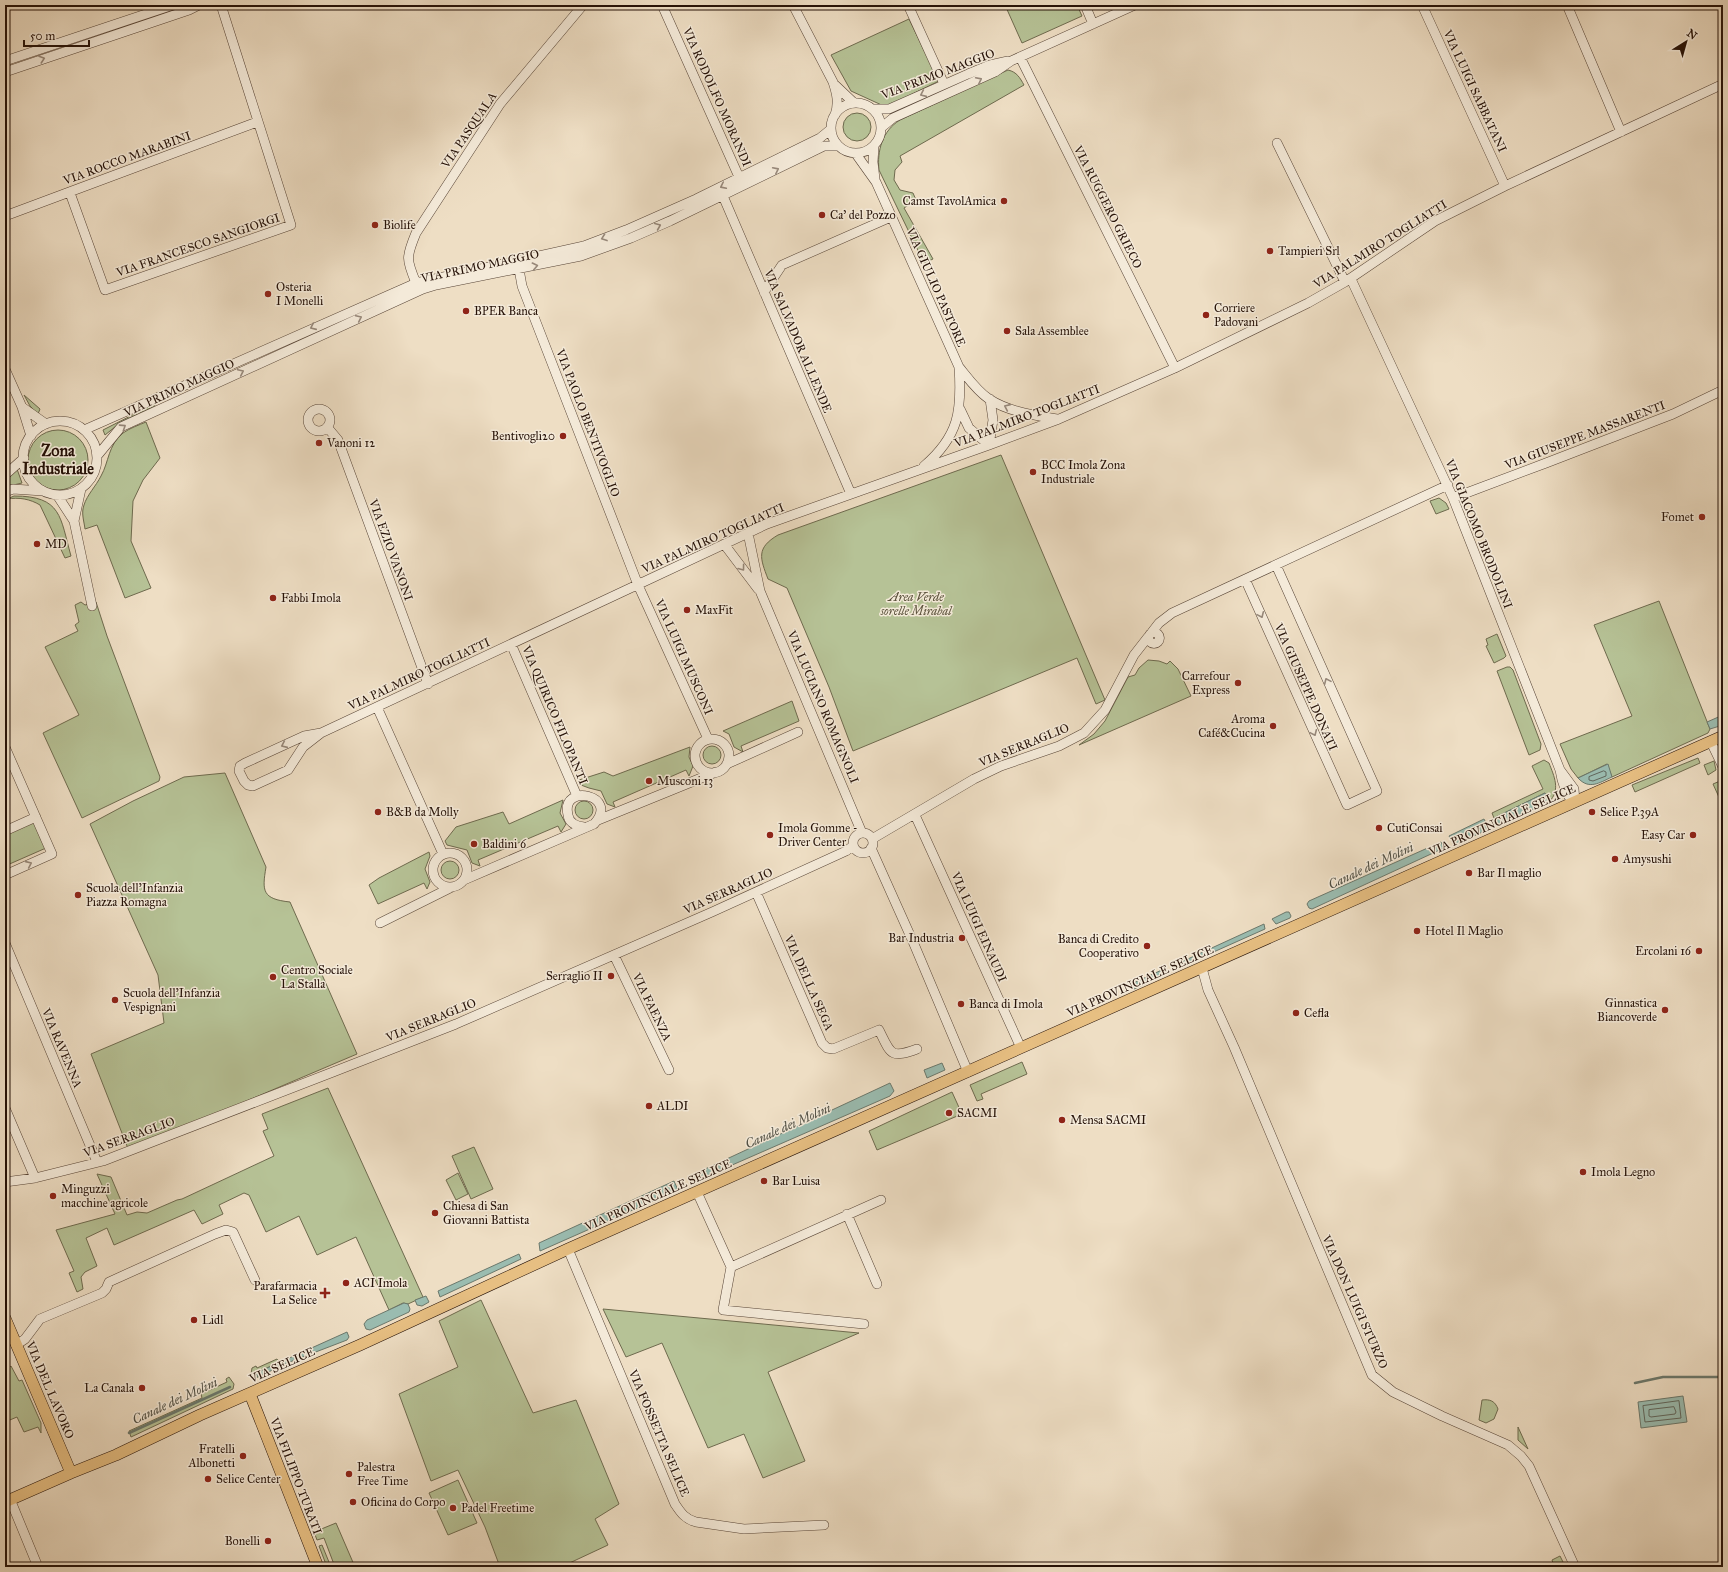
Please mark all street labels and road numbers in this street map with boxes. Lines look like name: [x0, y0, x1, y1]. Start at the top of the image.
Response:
street label: VIA RODOLFO MORANDI: [680, 24, 754, 169]
street label: VIA LUIGI SABBATANI: [1440, 27, 1510, 155]
street label: VIA PRIMO MAGGIO: [878, 46, 997, 102]
street label: VIA PASQUALA: [438, 89, 500, 171]
street label: VIA ROCCO MARABINI: [60, 128, 193, 188]
street label: VIA RUGGERO GRIECO: [1070, 142, 1145, 271]
street label: VIA PALMIRO TOGLIATTI: [1310, 197, 1449, 291]
street label: VIA FRANCESCO SANGIORGI: [113, 210, 282, 280]
street label: VIA GIULIO PASTORE: [903, 224, 969, 349]
street label: VIA PRIMO MAGGIO: [419, 247, 540, 286]
street label: VIA SALVADOR ALLENDE: [761, 266, 835, 415]
street label: VIA PAOLO BENTIVOGLIO: [553, 346, 623, 499]
street label: VIA PRIMO MAGGIO: [121, 356, 237, 420]
street label: VIA PALMIRO TOGLIATTI: [951, 382, 1102, 451]
street label: VIA GIUSEPPE MASSARENTI: [1502, 398, 1667, 472]
street label: VIA GIACOMO BRODOLINI: [1442, 456, 1515, 611]
street label: VIA EZIO VANONI: [366, 496, 416, 603]
street label: VIA PALMIRO TOGLIATTI: [639, 500, 787, 576]
street label: VIA LUIGI MUSCONI: [652, 596, 716, 717]
street label: VIA GIUSEPPE DONATI: [1271, 620, 1340, 753]
street label: VIA LUCIANO ROMAGNOLI: [784, 628, 862, 785]
street label: VIA PALMIRO TOGLIATTI: [345, 635, 492, 713]
street label: VIA QUIRICO FILOPANTI: [519, 643, 591, 787]
street label: VIA SERRAGLIO: [976, 721, 1071, 770]
street label: VIA PROVINCIALE SELICE: [1426, 781, 1578, 859]
street label: VIA SERRAGLIO: [680, 865, 775, 917]
street label: VIA LUIGI EINAUDI: [948, 869, 1010, 984]
street label: VIA DELLA SEGA: [781, 932, 836, 1033]
street label: VIA PROVINCIALE SELICE: [1064, 942, 1216, 1020]
street label: VIA FAENZA: [629, 970, 674, 1043]
street label: VIA SERRAGLIO: [383, 996, 478, 1045]
street label: VIA RAVENNA: [39, 1005, 85, 1090]
street label: VIA SERRAGLIO: [81, 1114, 177, 1160]
street label: VIA PROVINCIALE SELICE: [582, 1156, 734, 1234]
street label: VIA DON LUIGI STURZO: [1319, 1232, 1391, 1371]
street label: VIA DEL LAVORO: [23, 1338, 77, 1441]
street label: VIA SELICE: [246, 1344, 317, 1386]
street label: VIA FOSSETTA SELICE: [625, 1366, 692, 1499]
street label: VIA FILIPPO TURATI: [267, 1415, 325, 1536]

